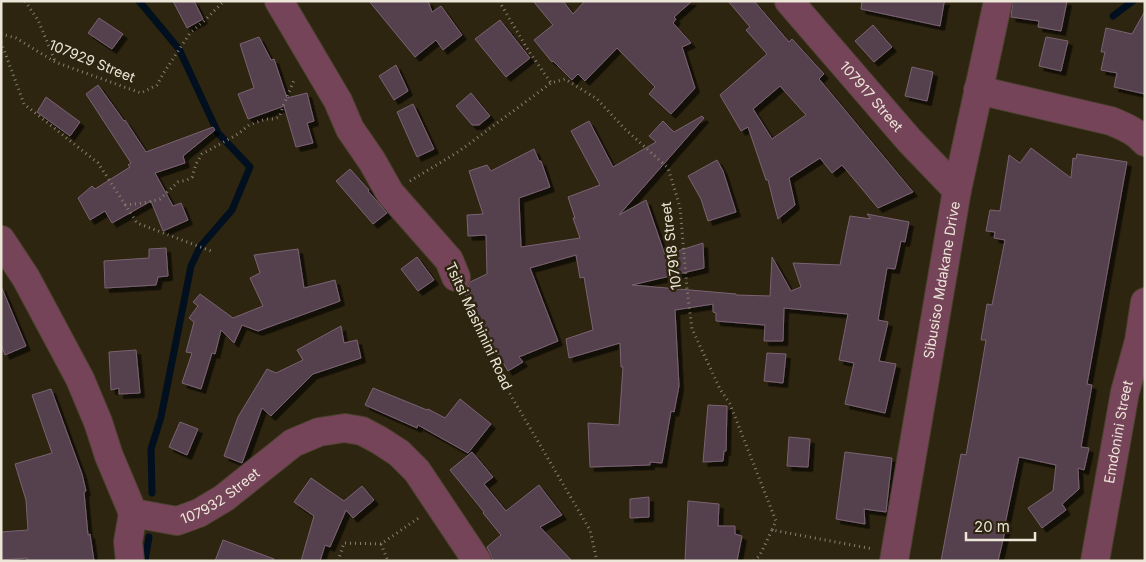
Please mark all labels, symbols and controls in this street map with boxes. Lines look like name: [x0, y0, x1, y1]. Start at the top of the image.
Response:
street label: 107929 Street: [47, 36, 138, 86]
street label: 107917 Street: [837, 57, 907, 135]
street label: Sibusiso Mdakane Drive: [919, 200, 963, 360]
street label: 107918 Street: [657, 201, 684, 291]
street label: Tsitsi Mashinini Road: [442, 259, 516, 392]
street label: Emdonini Street: [1100, 378, 1136, 485]
street label: 107932 Street: [178, 464, 263, 527]
scale bar: [966, 510, 1035, 542]
text: 20 m: [974, 517, 1010, 536]

